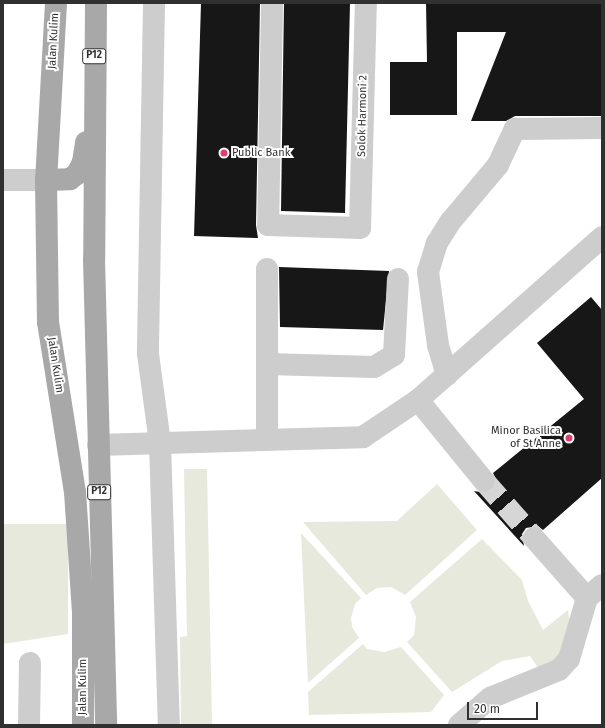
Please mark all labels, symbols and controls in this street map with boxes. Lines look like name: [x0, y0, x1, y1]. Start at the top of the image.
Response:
street label: Jalan Kulim: [46, 13, 62, 69]
road number: P12: [82, 48, 106, 64]
street label: Solok Harmoni 2: [356, 75, 370, 157]
place label: Public Bank: [232, 146, 290, 160]
marker: Public Bank: [219, 148, 229, 158]
street label: Jalan Kulim: [44, 336, 66, 394]
place label: Minor Basilica of St Anne: [491, 425, 561, 451]
marker: Minor Basilica of St Anne: [564, 433, 574, 443]
road number: P12: [87, 484, 111, 500]
street label: Jalan Kulim: [76, 659, 90, 715]
scale bar: [469, 694, 540, 720]
text: 20 m: [474, 702, 500, 716]

